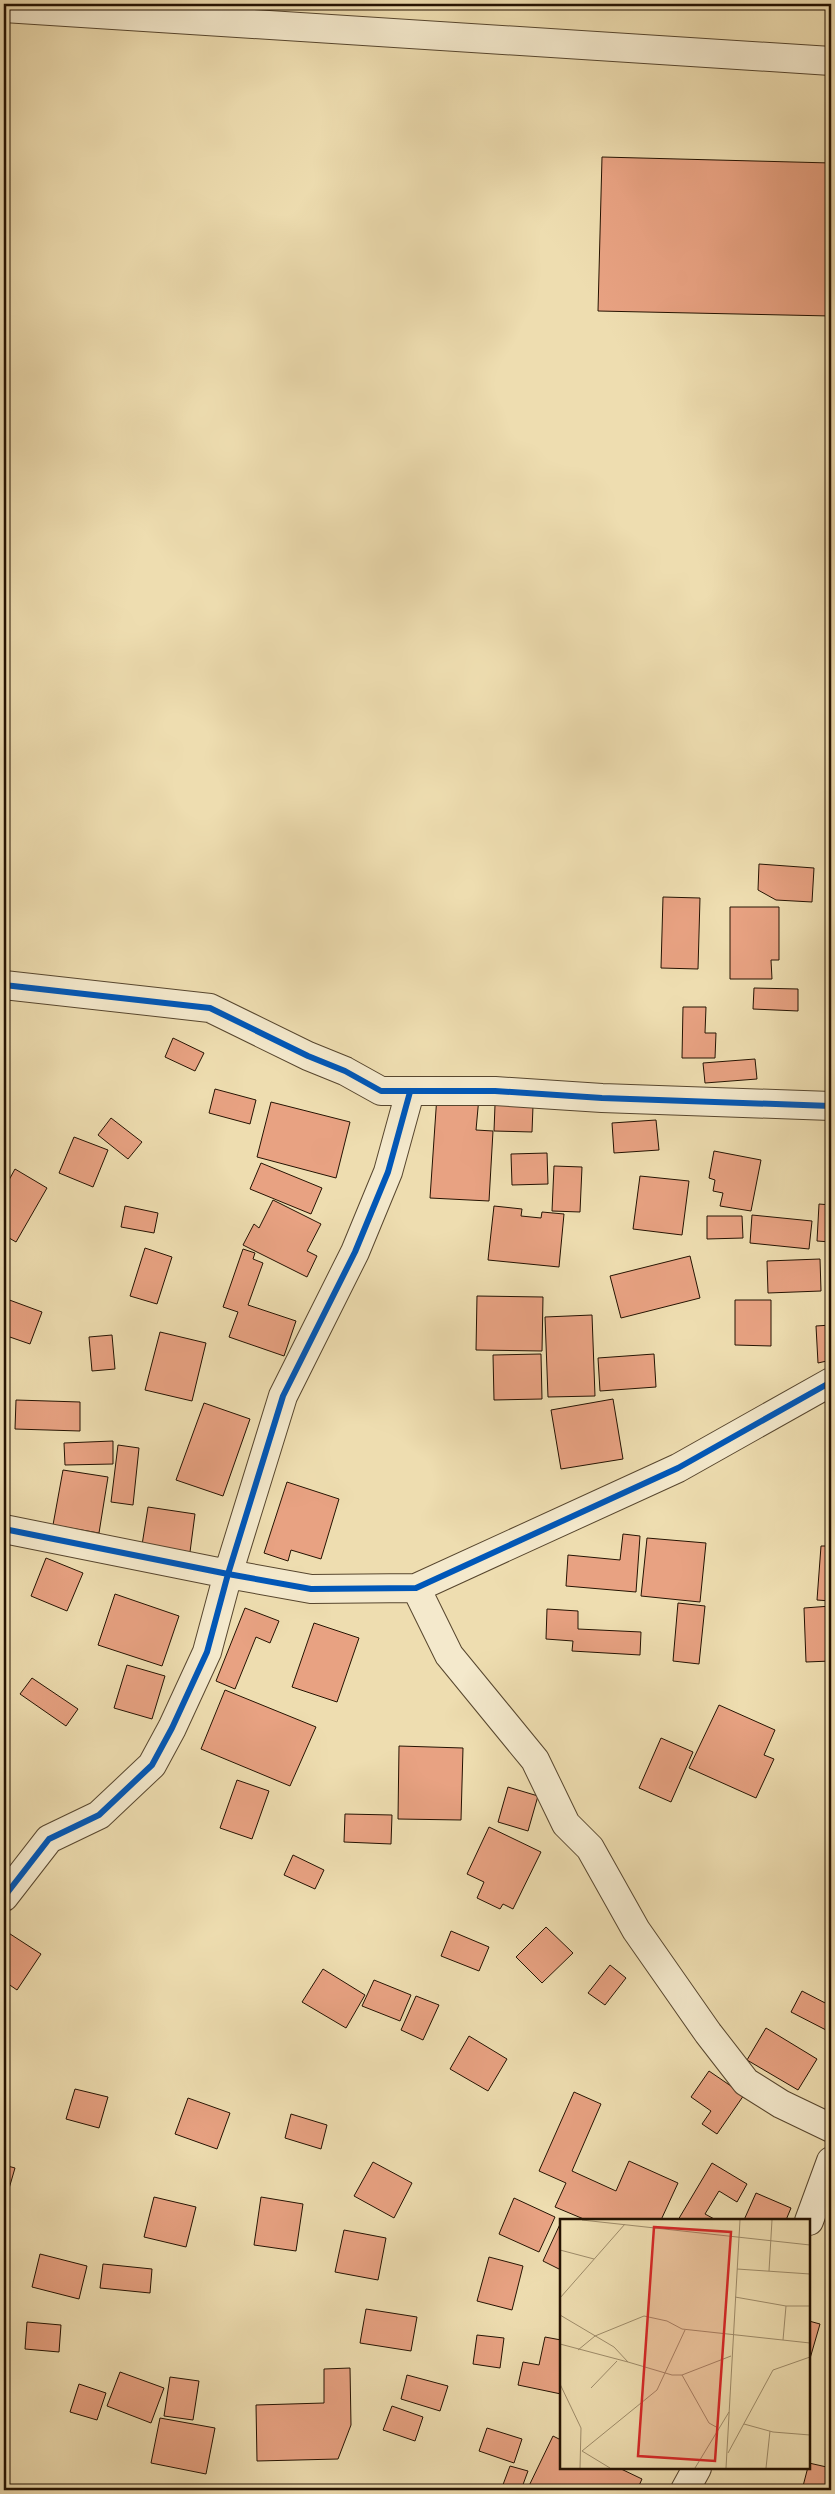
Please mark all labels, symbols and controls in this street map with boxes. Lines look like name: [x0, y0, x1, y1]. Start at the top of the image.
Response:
inset map: [560, 2219, 810, 2469]

